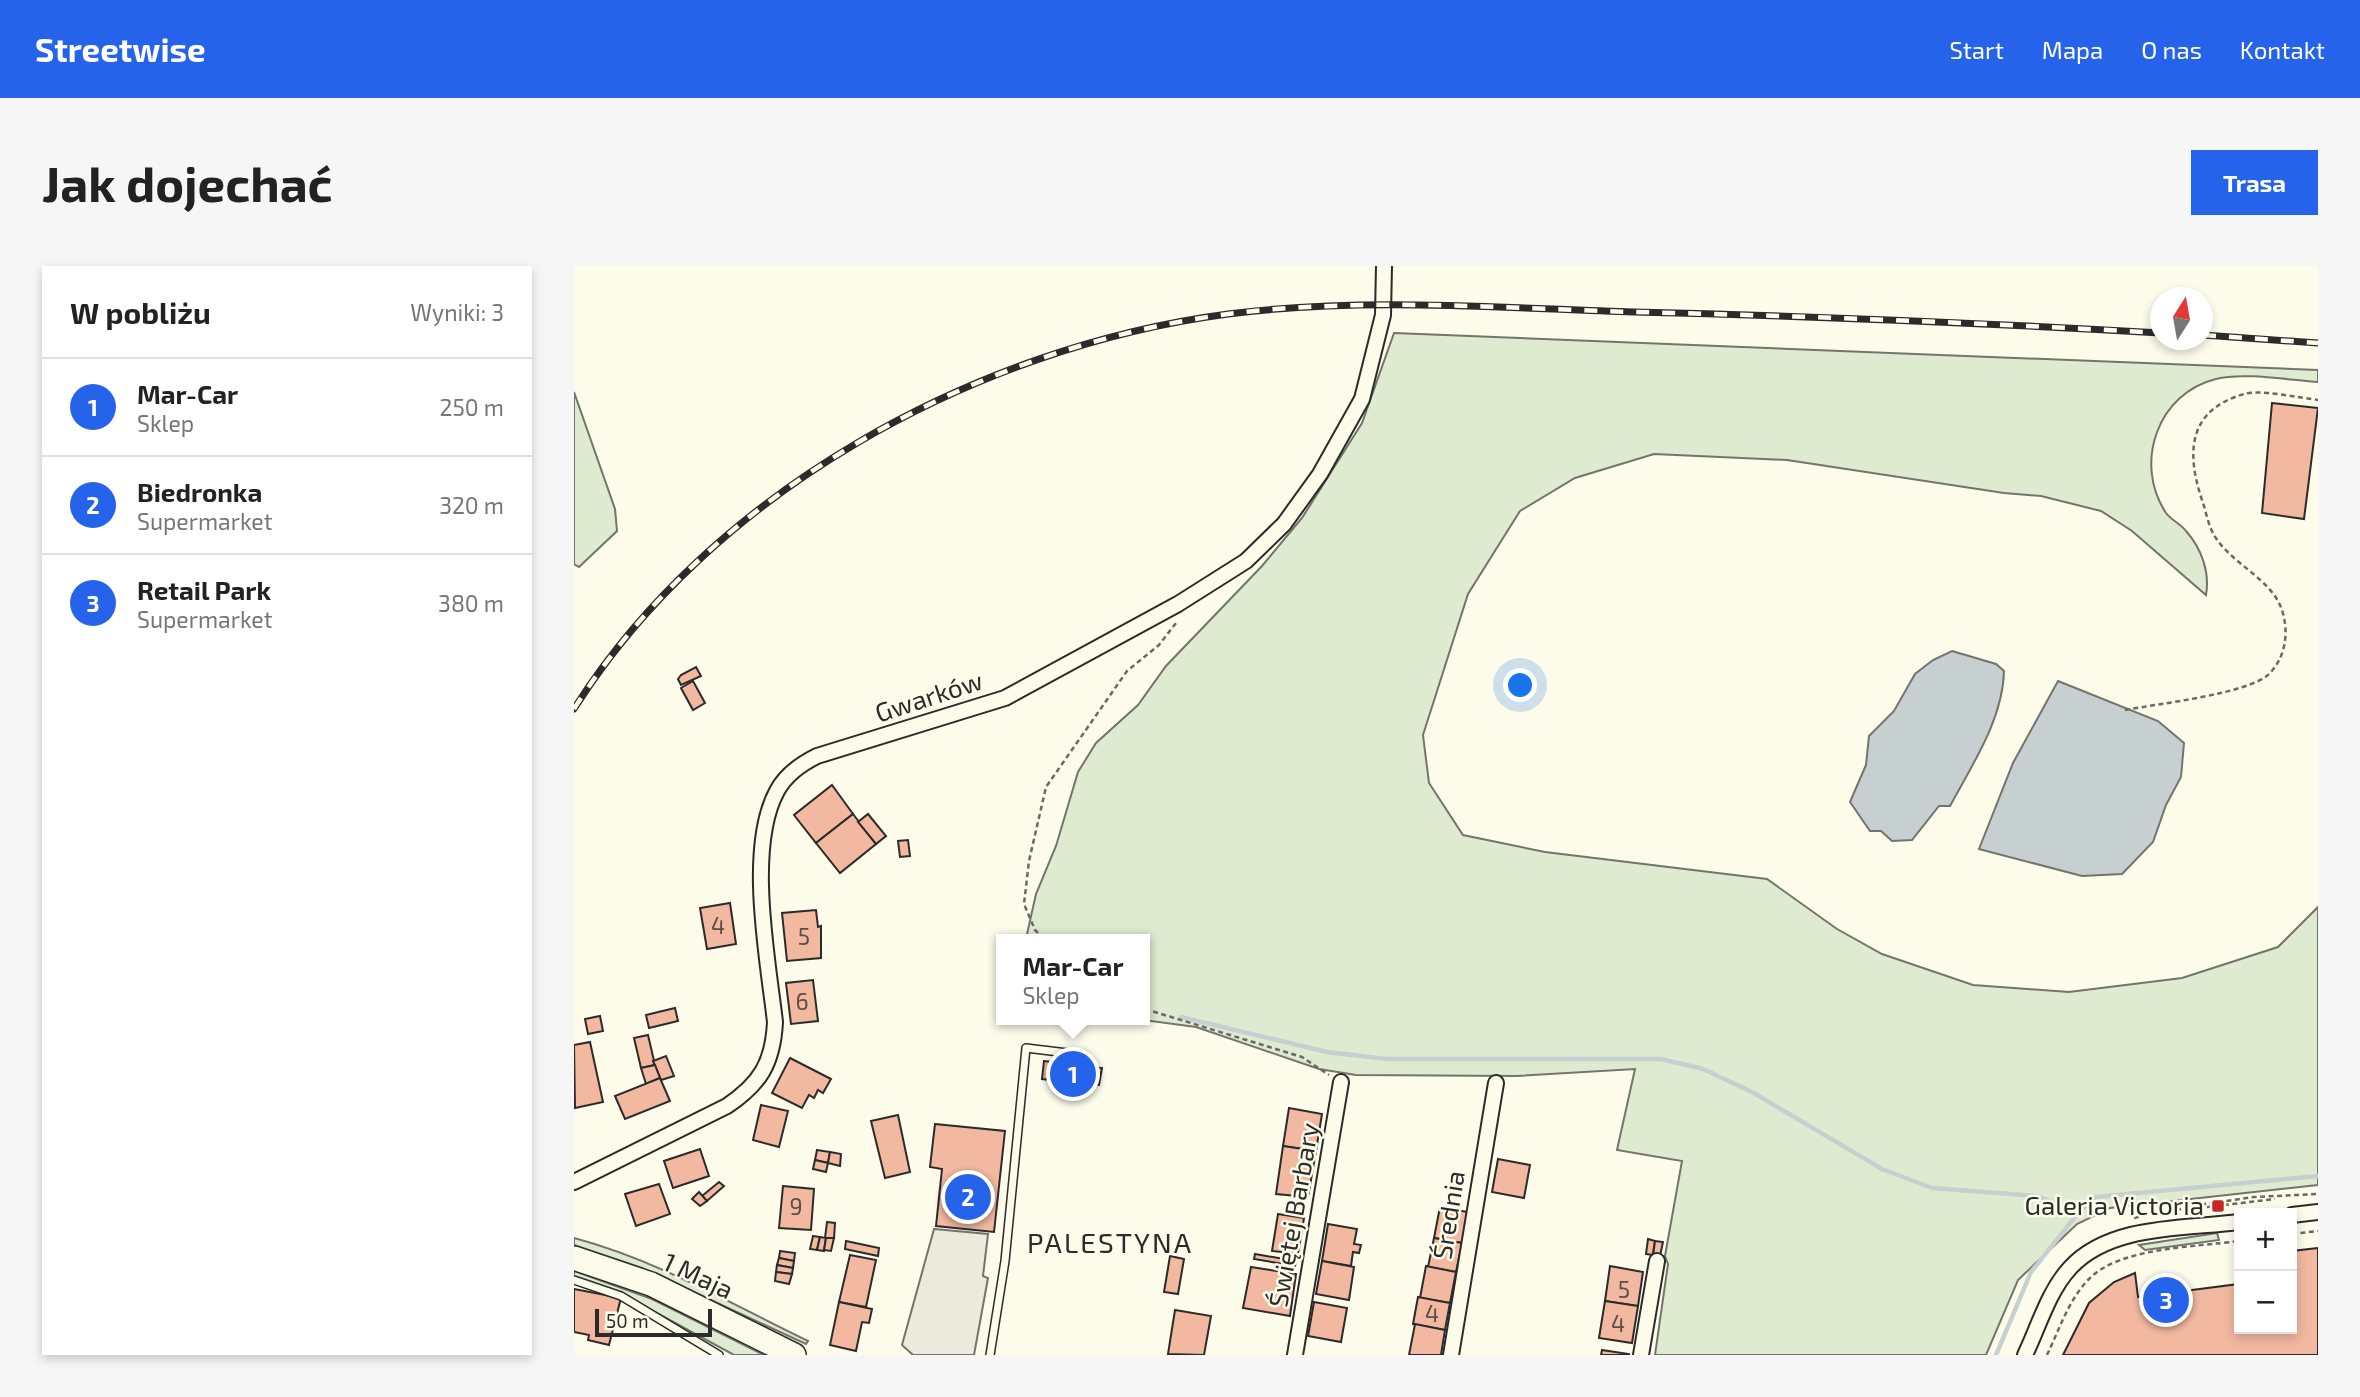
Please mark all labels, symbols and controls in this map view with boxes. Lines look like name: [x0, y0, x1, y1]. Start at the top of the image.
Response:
text: Streetwise: [35, 29, 206, 69]
text: Start: [1949, 35, 2004, 64]
text: Mapa: [2042, 35, 2103, 64]
text: O nas: [2141, 35, 2202, 64]
text: Kontakt: [2240, 35, 2325, 64]
button: Trasa: [2191, 150, 2318, 215]
text: Jak dojechać: [42, 153, 333, 212]
north arrow: [2150, 287, 2213, 350]
text: W pobliżu: [70, 294, 211, 330]
text: Wyniki: 3: [410, 298, 504, 326]
text: Mar-Car: [137, 378, 238, 409]
text: 1: [88, 393, 98, 421]
text: 250 m: [440, 393, 504, 421]
text: Sklep: [137, 409, 194, 437]
text: Biedronka: [137, 476, 262, 507]
text: 2: [86, 491, 100, 519]
text: 320 m: [439, 491, 504, 519]
text: Supermarket: [137, 507, 272, 535]
text: Retail Park: [137, 574, 271, 605]
text: 3: [86, 589, 100, 617]
text: 380 m: [438, 589, 504, 617]
text: Supermarket: [137, 605, 272, 633]
street label: Gwarków: [871, 664, 986, 728]
your location: [1503, 668, 1537, 702]
house number: 4: [711, 911, 725, 939]
house number: 5: [798, 922, 810, 950]
popup: [996, 934, 1150, 1025]
text: Mar-Car: [1022, 950, 1124, 981]
text: Sklep: [1022, 981, 1080, 1009]
house number: 6: [795, 987, 809, 1015]
pin: 1: [1050, 1048, 1096, 1100]
street label: Świętej Barbary: [1261, 1120, 1324, 1309]
street label: Średnia: [1425, 1168, 1470, 1261]
pin: 2: [945, 1171, 991, 1223]
place label: Galeria Victoria: [2025, 1189, 2204, 1220]
house number: 9: [789, 1192, 803, 1220]
marker: Galeria Victoria: [2210, 1198, 2226, 1214]
map controls: [2234, 1208, 2297, 1334]
button: +: [2234, 1208, 2297, 1271]
district label: PALESTYNA: [1027, 1225, 1193, 1259]
street label: 1 Maja: [659, 1245, 739, 1304]
button: −: [2234, 1271, 2297, 1334]
pin: 3: [2143, 1274, 2189, 1326]
house number: 5: [1618, 1275, 1630, 1303]
house number: 4: [1425, 1299, 1439, 1327]
scale bar: [595, 1306, 712, 1338]
text: 50 m: [606, 1309, 649, 1332]
house number: 4: [1611, 1309, 1625, 1337]

